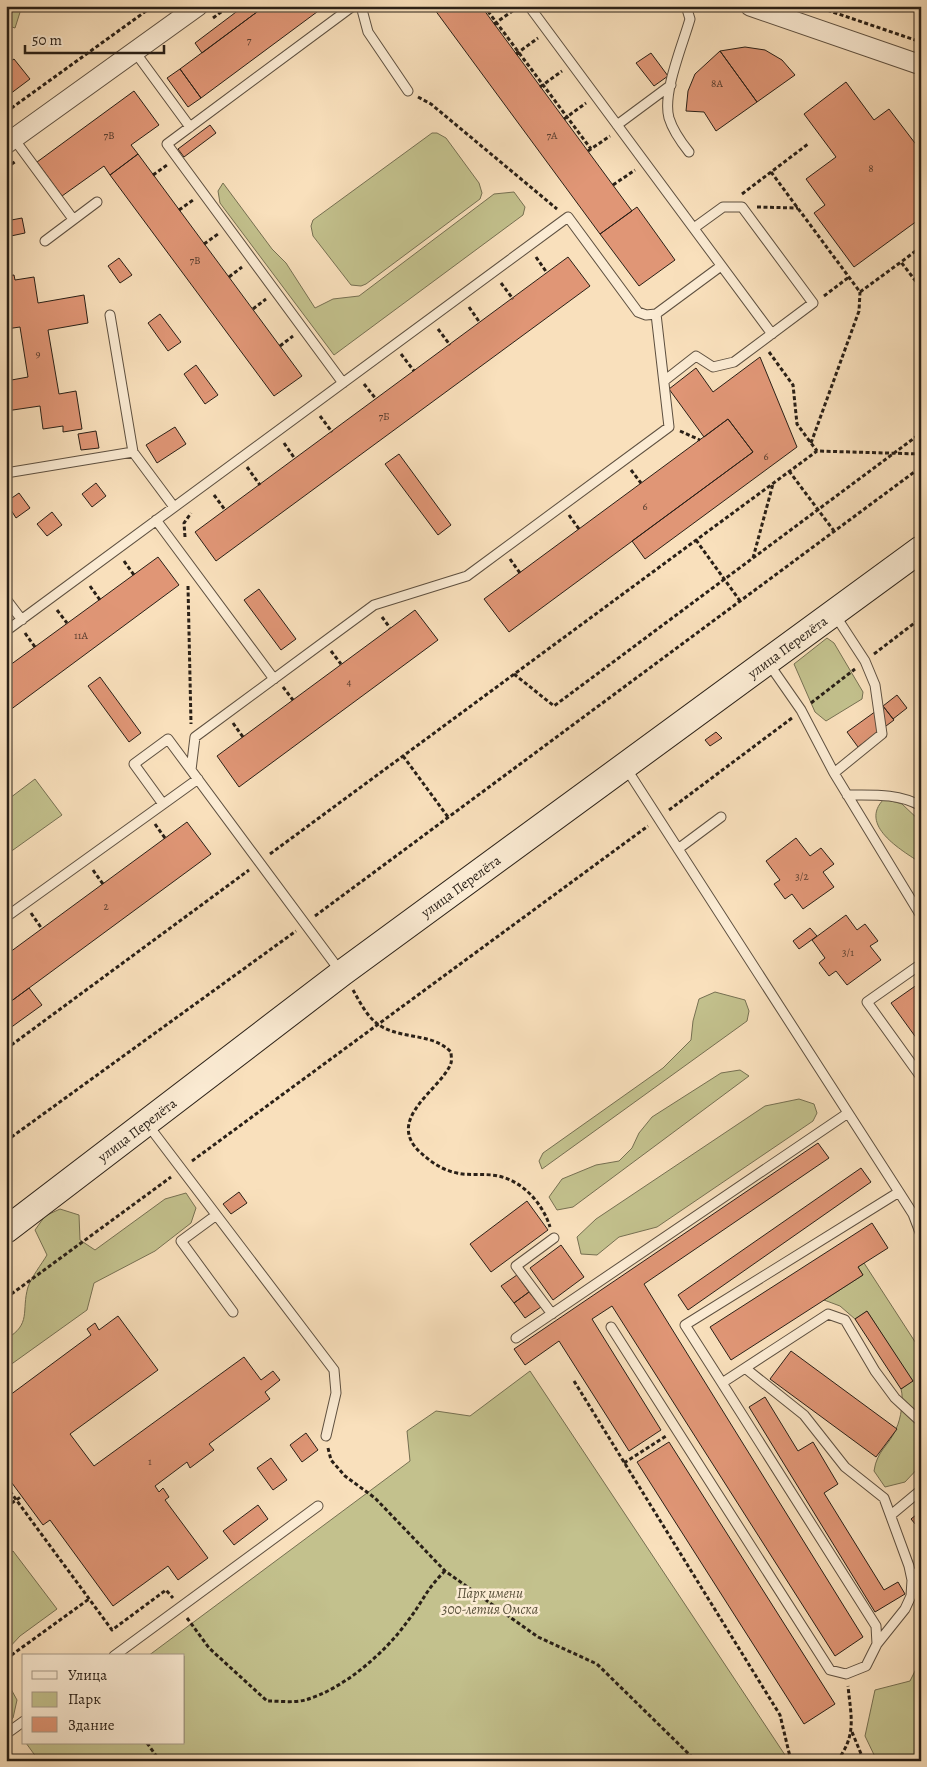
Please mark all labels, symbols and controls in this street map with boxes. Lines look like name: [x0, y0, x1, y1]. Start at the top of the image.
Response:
scale bar: [25, 22, 164, 54]
text: 50 m: [32, 30, 62, 50]
house number: 7: [247, 33, 252, 48]
house number: 8А: [711, 76, 723, 91]
house number: 7В: [103, 128, 115, 143]
house number: 7А: [546, 128, 558, 143]
house number: 8: [868, 161, 874, 176]
house number: 7В: [189, 253, 201, 268]
house number: 9: [35, 346, 41, 361]
house number: 7Б: [378, 409, 390, 424]
house number: 6: [763, 449, 769, 464]
house number: 6: [642, 499, 648, 514]
street label: улица Перелёта: [743, 611, 832, 683]
house number: 11А: [74, 628, 89, 643]
house number: 4: [347, 675, 352, 690]
street label: улица Перелёта: [416, 851, 505, 923]
house number: 3/2: [795, 869, 809, 884]
house number: 2: [103, 899, 109, 914]
house number: 3/1: [842, 945, 854, 960]
street label: улица Перелёта: [93, 1094, 181, 1167]
house number: 1: [148, 1454, 152, 1469]
park label: Парк имени 300-летия Омска: [441, 1584, 539, 1619]
legend: [22, 1654, 185, 1744]
text: Улица: [68, 1665, 107, 1685]
text: Парк: [68, 1689, 101, 1709]
text: Здание: [68, 1715, 115, 1735]

